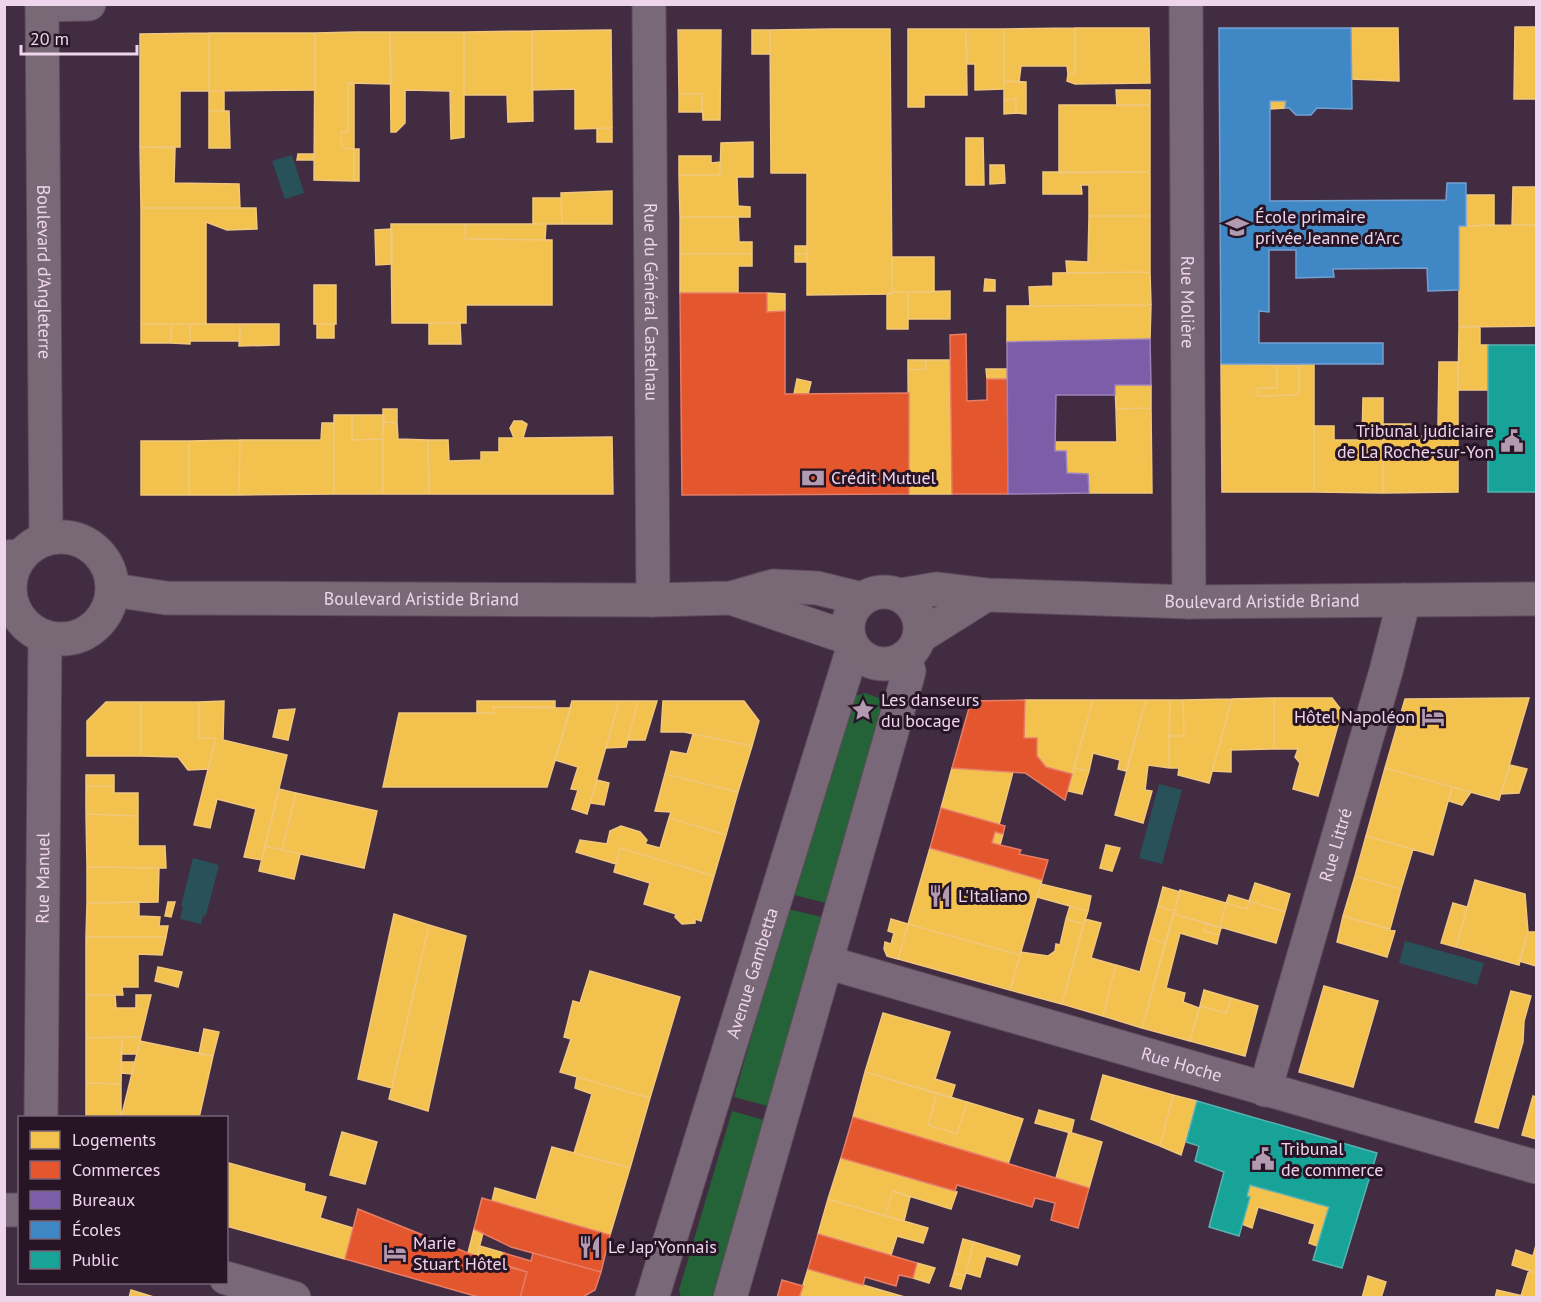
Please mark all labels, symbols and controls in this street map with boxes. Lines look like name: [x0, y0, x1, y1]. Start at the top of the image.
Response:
scale bar: [21, 18, 136, 56]
text: 20 m: [30, 27, 69, 50]
street label: Boulevard d'Angleterre: [32, 185, 57, 359]
street label: Rue du Général Castelnau: [639, 203, 664, 401]
place label: École primaire privée Jeanne d'Arc: [1255, 205, 1400, 249]
school or university icon: École primaire privée Jeanne d'Arc: [1224, 214, 1250, 240]
street label: Rue Molière: [1176, 256, 1200, 348]
place label: Tribunal judiciaire de La Roche-sur-Yon: [1337, 419, 1494, 463]
public building icon: Tribunal judiciaire de La Roche-sur-Yon: [1499, 428, 1525, 454]
bank icon: Crédit Mutuel: [800, 465, 826, 491]
place label: Crédit Mutuel: [831, 466, 937, 489]
street label: Boulevard Aristide Briand: [324, 587, 519, 610]
street label: Boulevard Aristide Briand: [1164, 589, 1360, 613]
place label: Les danseurs du bocage: [881, 688, 979, 732]
place icon: Les danseurs du bocage: [850, 697, 876, 723]
hotel icon: Hôtel Napoléon: [1420, 704, 1446, 730]
place label: Hôtel Napoléon: [1294, 705, 1415, 728]
street label: Rue Littré: [1314, 805, 1357, 884]
street label: Rue Manuel: [31, 831, 54, 924]
restaurant icon: L'Italiano: [927, 883, 953, 909]
place label: L'Italiano: [958, 884, 1028, 907]
street label: Avenue Gambetta: [721, 905, 783, 1041]
street label: Rue Hoche: [1139, 1042, 1225, 1087]
legend: [18, 1116, 228, 1284]
text: Logements: [72, 1128, 156, 1151]
place label: Tribunal de commerce: [1281, 1137, 1383, 1181]
public building icon: Tribunal de commerce: [1250, 1146, 1276, 1172]
text: Commerces: [72, 1158, 160, 1181]
text: Bureaux: [72, 1188, 135, 1211]
text: Écoles: [72, 1218, 121, 1241]
place label: Marie Stuart Hôtel: [413, 1231, 508, 1275]
restaurant icon: Le Jap'Yonnais: [577, 1234, 603, 1260]
place label: Le Jap'Yonnais: [608, 1235, 717, 1258]
hotel icon: Marie Stuart Hôtel: [382, 1240, 408, 1266]
text: Public: [72, 1248, 119, 1271]

